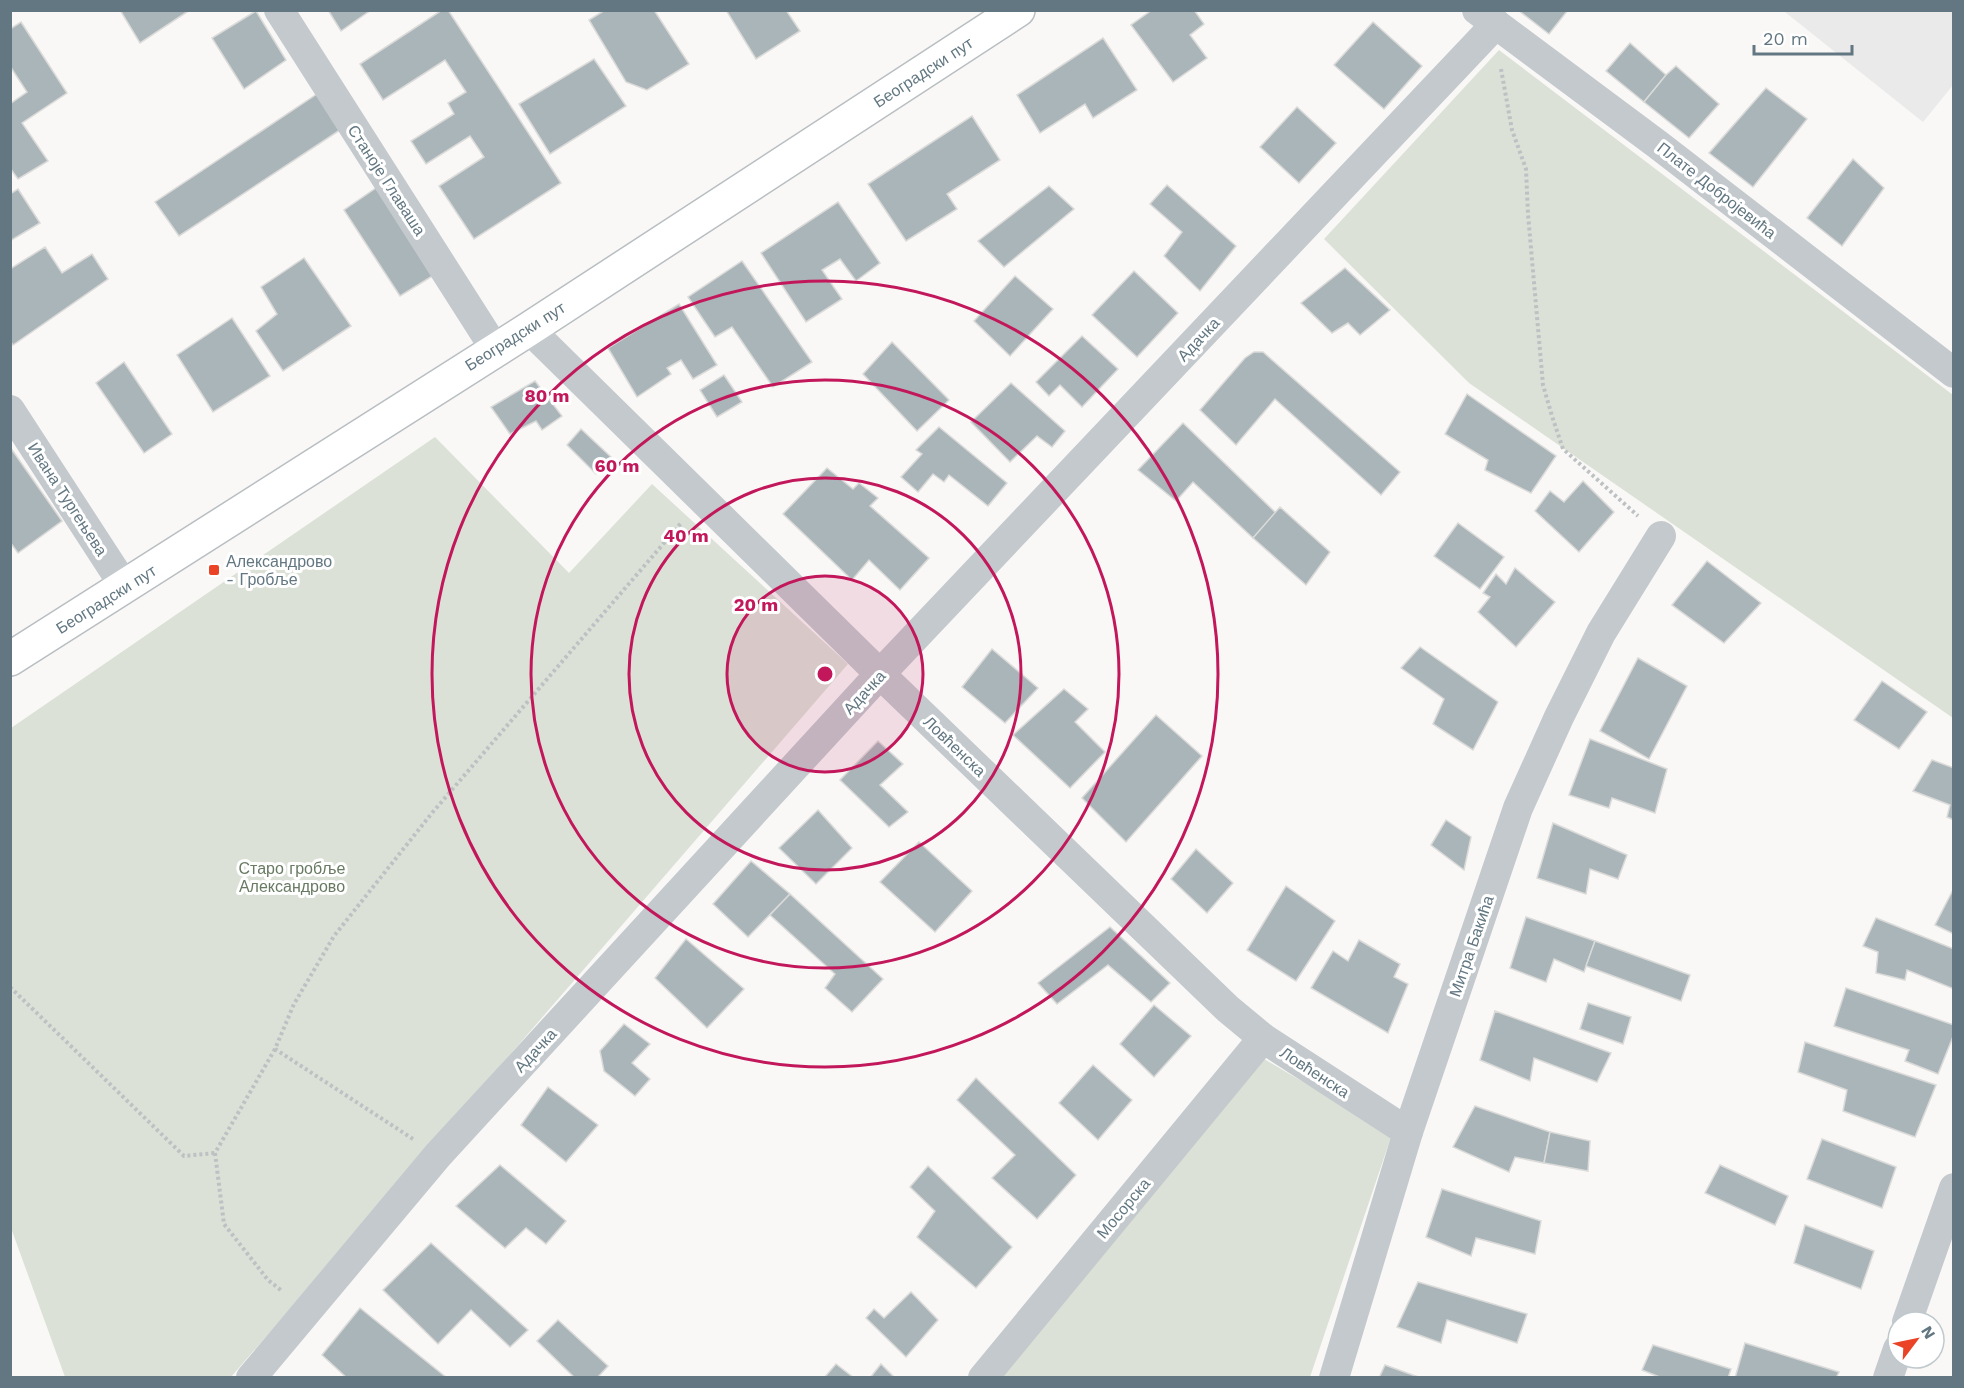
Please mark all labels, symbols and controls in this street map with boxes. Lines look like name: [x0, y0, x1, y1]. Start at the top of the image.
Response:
scale bar: [1754, 18, 1852, 56]
text: 20 m: [1763, 28, 1808, 49]
street label: Београдски пут: [870, 33, 977, 112]
street label: Станоје Главаша: [344, 121, 430, 239]
street label: Плате Добројевића: [1654, 138, 1780, 243]
street label: Београдски пут: [462, 298, 569, 375]
street label: Адачка: [1173, 313, 1224, 365]
text: 80 m: [525, 385, 569, 406]
street label: Ивана Тургењева: [24, 439, 111, 559]
text: 60 m: [595, 455, 639, 476]
text: 40 m: [663, 525, 709, 546]
place label: Александрово - Гробље: [226, 552, 332, 589]
street label: Београдски пут: [53, 561, 160, 638]
marker: Александрово - Гробље: [207, 563, 221, 577]
text: 20 m: [734, 594, 778, 615]
centre of rings: [815, 664, 835, 684]
street label: Адачка: [839, 666, 890, 718]
street label: Ловћенска: [920, 712, 990, 781]
park label: Старо гробље Александрово: [238, 859, 346, 896]
street label: Митра Бакића: [1445, 893, 1498, 999]
street label: Адачка: [510, 1024, 561, 1076]
street label: Ловћенска: [1277, 1043, 1353, 1102]
street label: Мосорска: [1093, 1174, 1154, 1242]
north arrow: [1886, 1310, 1946, 1370]
text: N: [1917, 1322, 1939, 1342]

